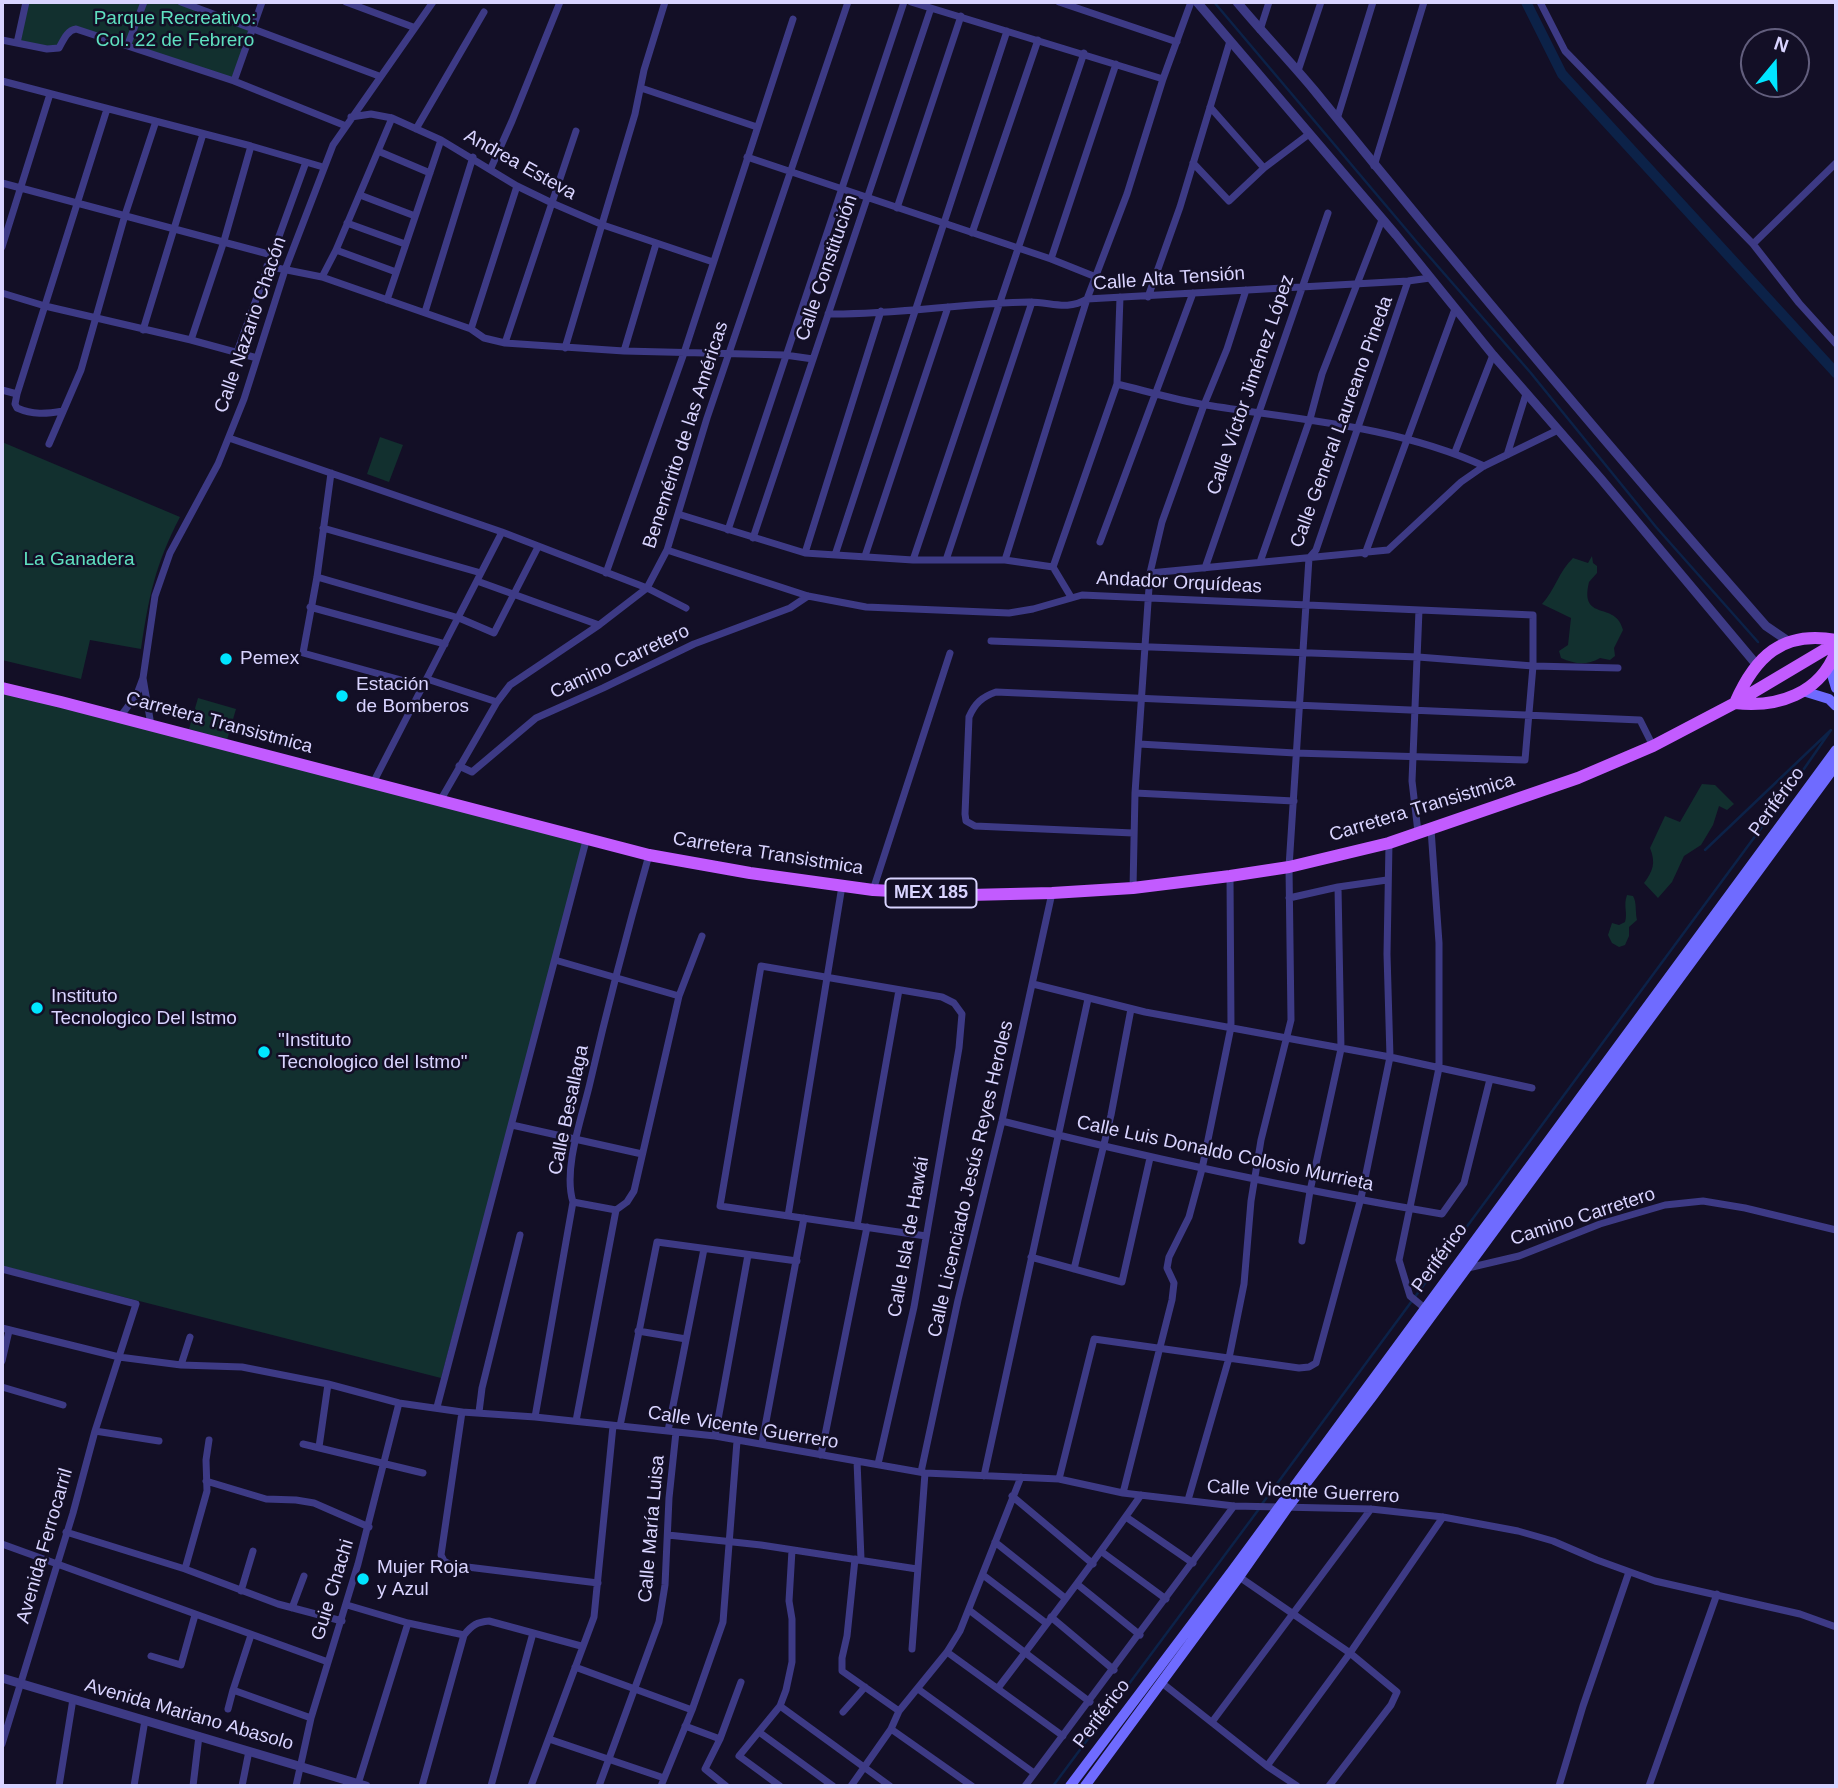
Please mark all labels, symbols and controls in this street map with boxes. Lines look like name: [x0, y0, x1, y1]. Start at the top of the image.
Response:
park label: Parque Recreativo: Col. 22 de Febrero: [94, 8, 256, 52]
north arrow: [1740, 28, 1810, 98]
text: N: [1771, 32, 1791, 57]
street label: Andrea Esteva: [460, 125, 580, 205]
street label: Calle Constitución: [791, 192, 863, 344]
street label: Calle Nazario Chacón: [210, 234, 292, 416]
street label: Calle Alta Tensión: [1092, 262, 1246, 296]
street label: Calle Víctor Jiménez López: [1203, 272, 1299, 498]
street label: Calle General Laureano Pineda: [1286, 293, 1398, 551]
street label: Benemérito de las Américas: [638, 318, 734, 552]
park label: La Ganadera: [24, 549, 134, 571]
street label: Andador Orquídeas: [1096, 567, 1262, 599]
street label: Camino Carretero: [547, 620, 693, 704]
place label: Pemex: [240, 648, 299, 670]
marker: Pemex: [218, 651, 234, 667]
place label: Estación de Bomberos: [356, 674, 469, 718]
street label: Carretera Transistmica: [123, 687, 315, 759]
marker: Estación de Bomberos: [334, 688, 350, 704]
street label: Periférico: [1744, 763, 1810, 841]
street label: Carretera Transistmica: [1327, 769, 1517, 847]
street label: Carretera Transistmica: [671, 828, 865, 880]
road number: MEX 185: [886, 878, 976, 908]
place label: Instituto Tecnologico Del Istmo: [51, 986, 237, 1030]
marker: Instituto Tecnologico Del Istmo: [29, 1000, 45, 1016]
street label: Calle Licenciado Jesús Reyes Heroles: [923, 1018, 1019, 1340]
place label: "Instituto Tecnologico del Istmo": [278, 1030, 467, 1074]
street label: Calle Besallaga: [544, 1043, 594, 1177]
marker: "Instituto Tecnologico del Istmo": [256, 1044, 272, 1060]
street label: Calle Luis Donaldo Colosio Murrieta: [1074, 1111, 1376, 1197]
street label: Calle Isla de Hawái: [884, 1155, 934, 1319]
street label: Camino Carretero: [1508, 1183, 1658, 1251]
street label: Periférico: [1407, 1219, 1473, 1297]
street label: Calle Vicente Guerrero: [646, 1402, 840, 1454]
street label: Calle María Luisa: [634, 1454, 670, 1604]
street label: Avenida Ferrocarril: [12, 1466, 78, 1626]
street label: Calle Vicente Guerrero: [1206, 1476, 1400, 1508]
street label: Guie Chachi: [307, 1537, 359, 1643]
place label: Mujer Roja y Azul: [377, 1557, 469, 1601]
marker: Mujer Roja y Azul: [355, 1571, 371, 1587]
street label: Avenida Mariano Abasolo: [82, 1674, 296, 1756]
street label: Periférico: [1069, 1675, 1135, 1753]

